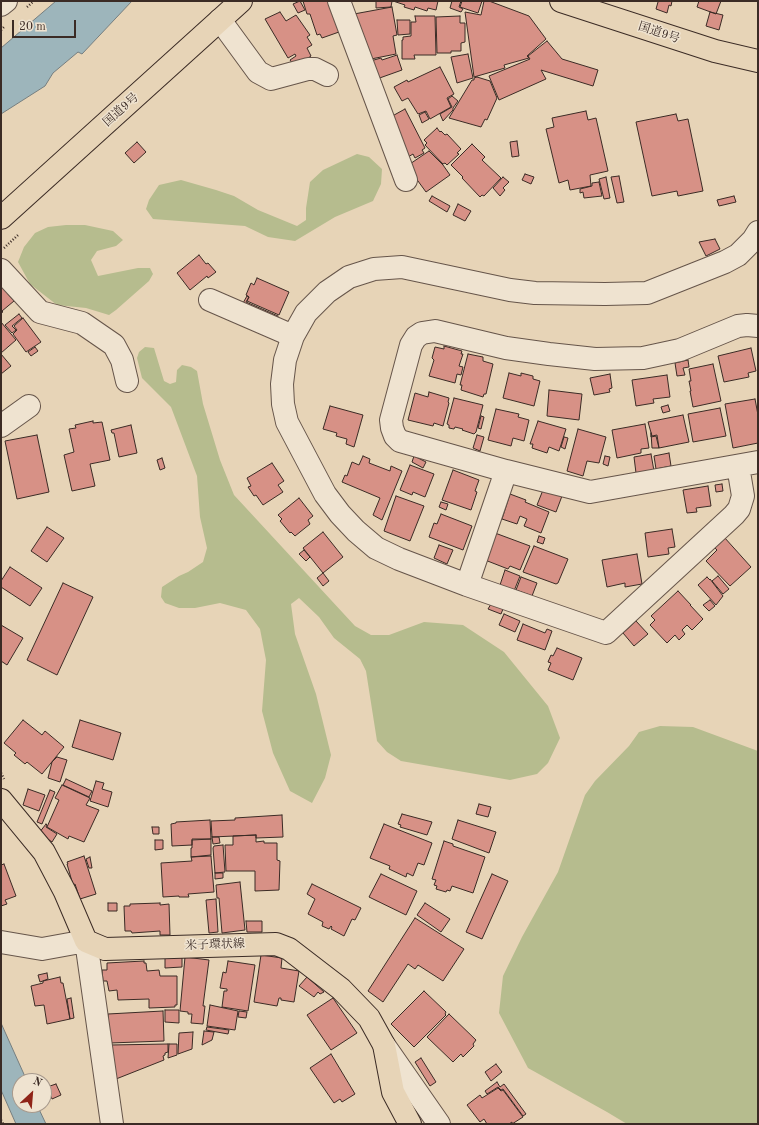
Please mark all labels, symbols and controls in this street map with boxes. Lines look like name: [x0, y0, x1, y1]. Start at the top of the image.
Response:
scale bar: [14, 12, 78, 38]
street label: 国道9号: [636, 20, 682, 46]
text: 20 m: [19, 21, 46, 33]
street label: 国道9号: [100, 90, 142, 130]
street label: 米子環状線: [185, 937, 245, 953]
north arrow: [12, 1073, 52, 1113]
text: N: [31, 1076, 43, 1089]

